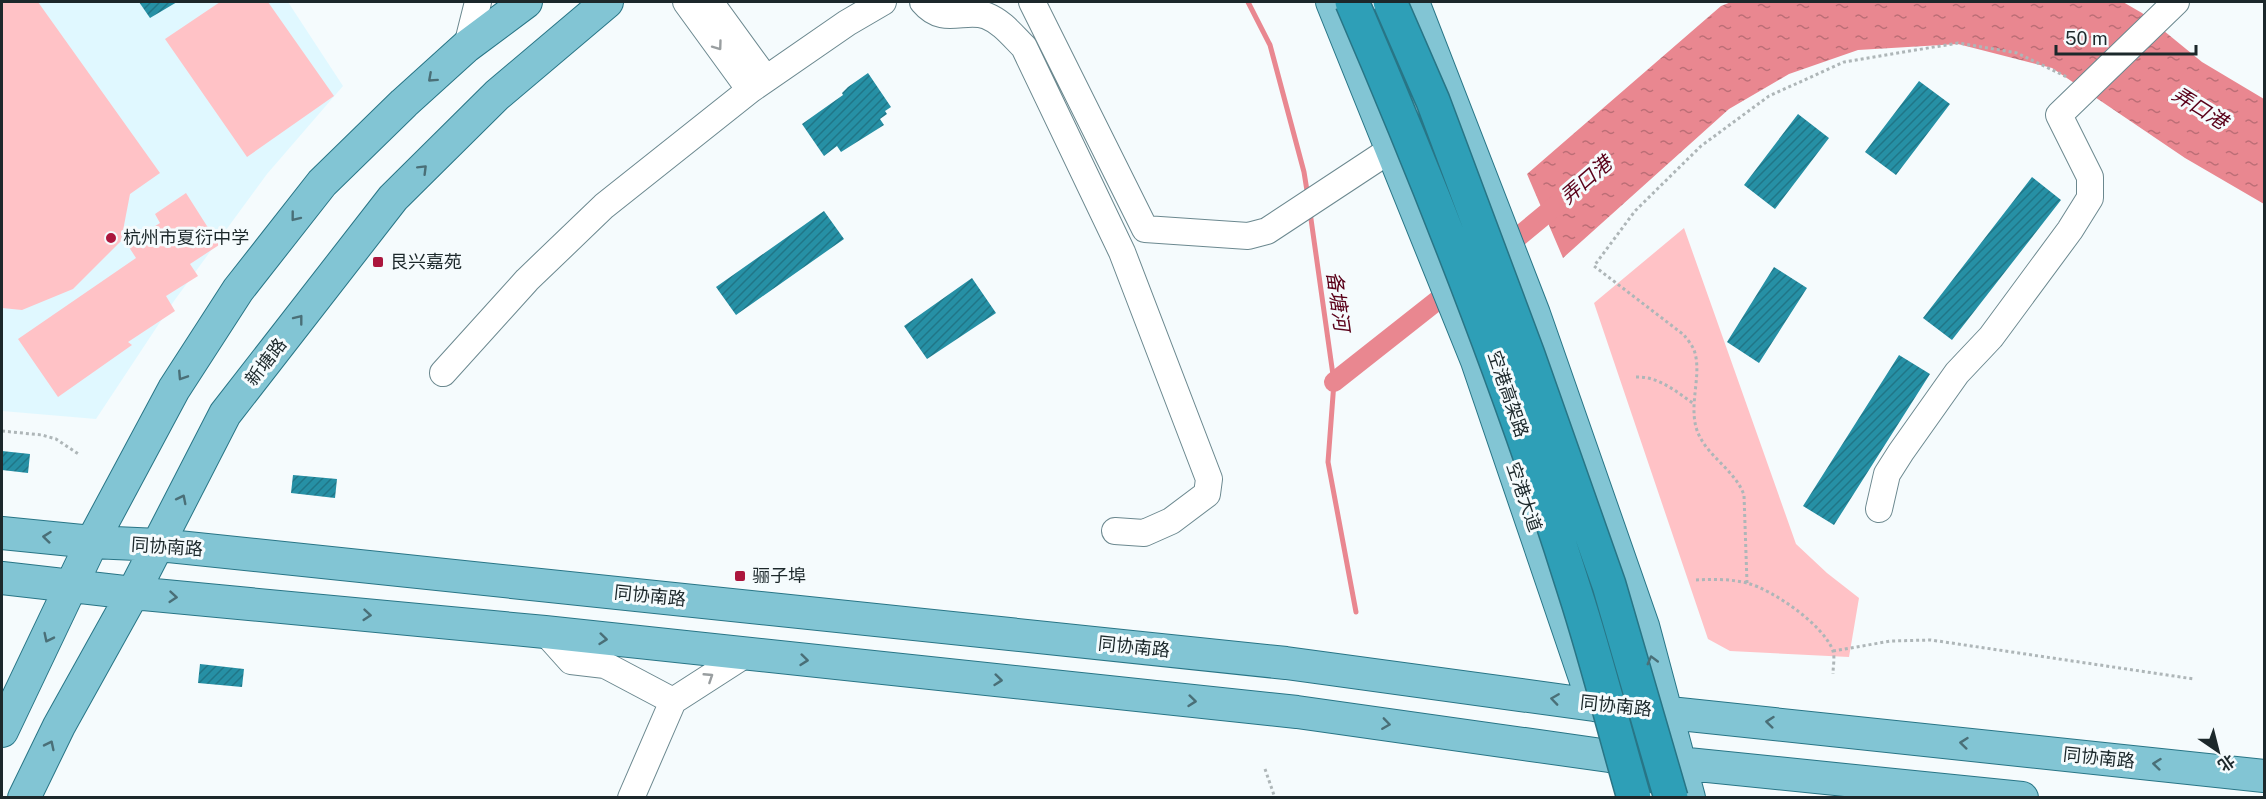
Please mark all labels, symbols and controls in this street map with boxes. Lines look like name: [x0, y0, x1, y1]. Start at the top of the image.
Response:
scale bar: [2056, 18, 2196, 56]
text: 50 m: [2065, 28, 2108, 49]
one-way arrow: [711, 39, 722, 50]
one-way arrow: [428, 71, 439, 82]
water label: 弄口港: [2168, 82, 2234, 136]
water label: 弄口港: [1555, 149, 1619, 209]
one-way arrow: [415, 165, 426, 176]
one-way arrow: [292, 210, 303, 221]
place label: 杭州市夏衍中学: [123, 227, 249, 248]
marker: 杭州市夏衍中学: [104, 231, 118, 245]
place label: 艮兴嘉苑: [390, 251, 462, 272]
marker: 艮兴嘉苑: [371, 255, 385, 269]
water label: 备塘河: [1322, 270, 1355, 336]
one-way arrow: [292, 315, 303, 326]
street label: 新塘路: [241, 334, 291, 389]
street label: 空港高架路: [1484, 348, 1533, 440]
one-way arrow: [179, 369, 190, 380]
street label: 空港大道: [1503, 459, 1546, 534]
one-way arrow: [175, 495, 186, 506]
one-way arrow: [42, 532, 51, 544]
street label: 同协南路: [130, 534, 204, 559]
place label: 骊子埠: [752, 565, 806, 586]
marker: 骊子埠: [733, 569, 747, 583]
street label: 同协南路: [613, 581, 687, 610]
one-way arrow: [168, 590, 178, 603]
one-way arrow: [363, 608, 372, 621]
one-way arrow: [43, 631, 55, 642]
one-way arrow: [598, 632, 608, 644]
street label: 同协南路: [1097, 632, 1171, 661]
one-way arrow: [800, 653, 809, 666]
one-way arrow: [1647, 655, 1659, 666]
one-way arrow: [994, 673, 1003, 686]
one-way arrow: [703, 674, 714, 685]
street label: 同协南路: [1579, 691, 1653, 720]
one-way arrow: [1188, 694, 1197, 707]
one-way arrow: [1550, 694, 1560, 706]
one-way arrow: [1765, 716, 1774, 729]
one-way arrow: [1381, 718, 1390, 730]
north arrow: [2188, 721, 2248, 781]
one-way arrow: [1959, 737, 1968, 750]
one-way arrow: [42, 740, 54, 751]
street label: 同协南路: [2062, 743, 2136, 772]
text: 北: [2214, 751, 2238, 775]
one-way arrow: [2153, 758, 2162, 771]

